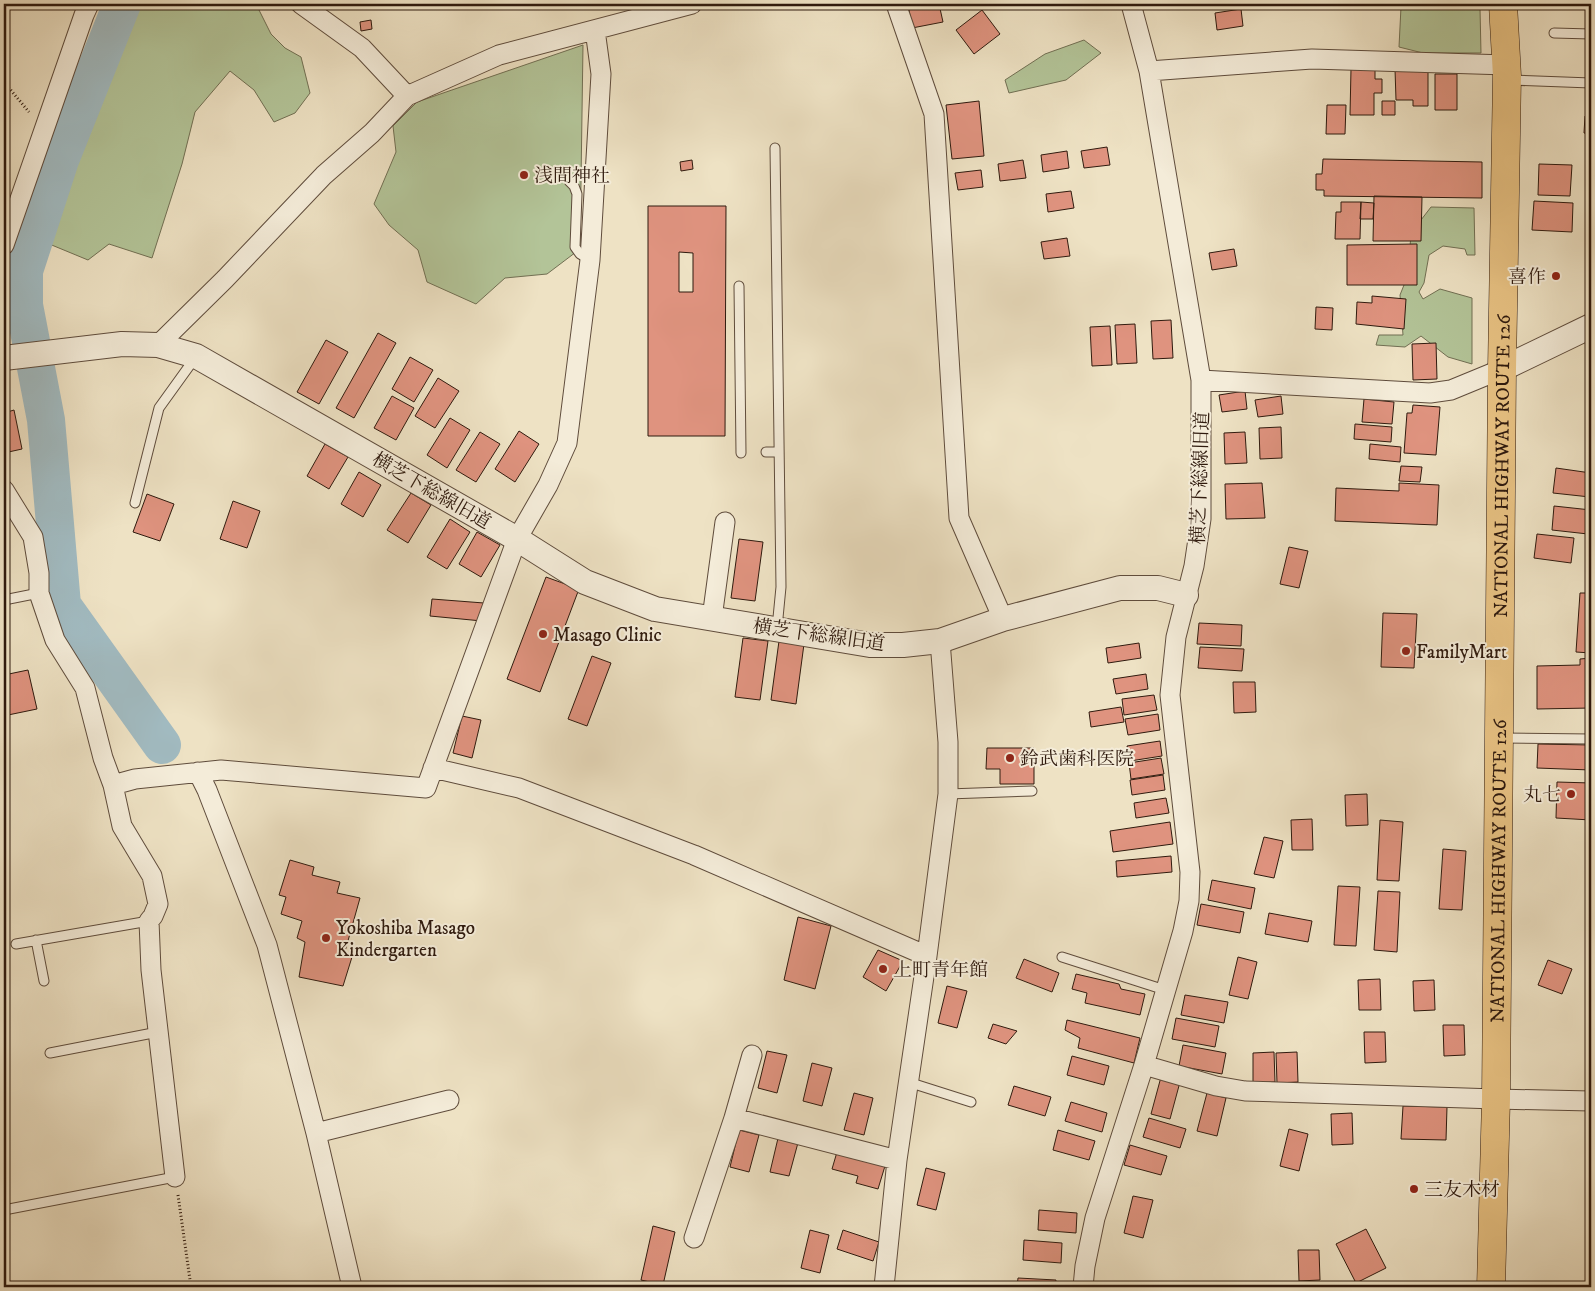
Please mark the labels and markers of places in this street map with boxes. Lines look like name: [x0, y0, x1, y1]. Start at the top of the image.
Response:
place label: 浅間神社: [534, 165, 610, 188]
marker: 浅間神社: [518, 169, 530, 181]
place label: 喜作: [1508, 266, 1546, 289]
marker: 喜作: [1550, 270, 1562, 282]
place label: Masago Clinic: [553, 624, 662, 647]
marker: Masago Clinic: [537, 628, 549, 640]
place label: FamilyMart: [1416, 641, 1507, 664]
marker: FamilyMart: [1400, 645, 1412, 657]
place label: 鈴武歯科医院: [1020, 748, 1134, 771]
marker: 鈴武歯科医院: [1004, 752, 1016, 764]
place label: 丸七: [1523, 784, 1561, 807]
marker: 丸七: [1565, 788, 1577, 800]
place label: Yokoshiba Masago Kindergarten: [336, 917, 475, 962]
marker: Yokoshiba Masago Kindergarten: [320, 932, 332, 944]
place label: 上町青年館: [893, 959, 988, 982]
marker: 上町青年館: [877, 963, 889, 975]
place label: 三友木材: [1424, 1179, 1500, 1202]
marker: 三友木材: [1408, 1183, 1420, 1195]

